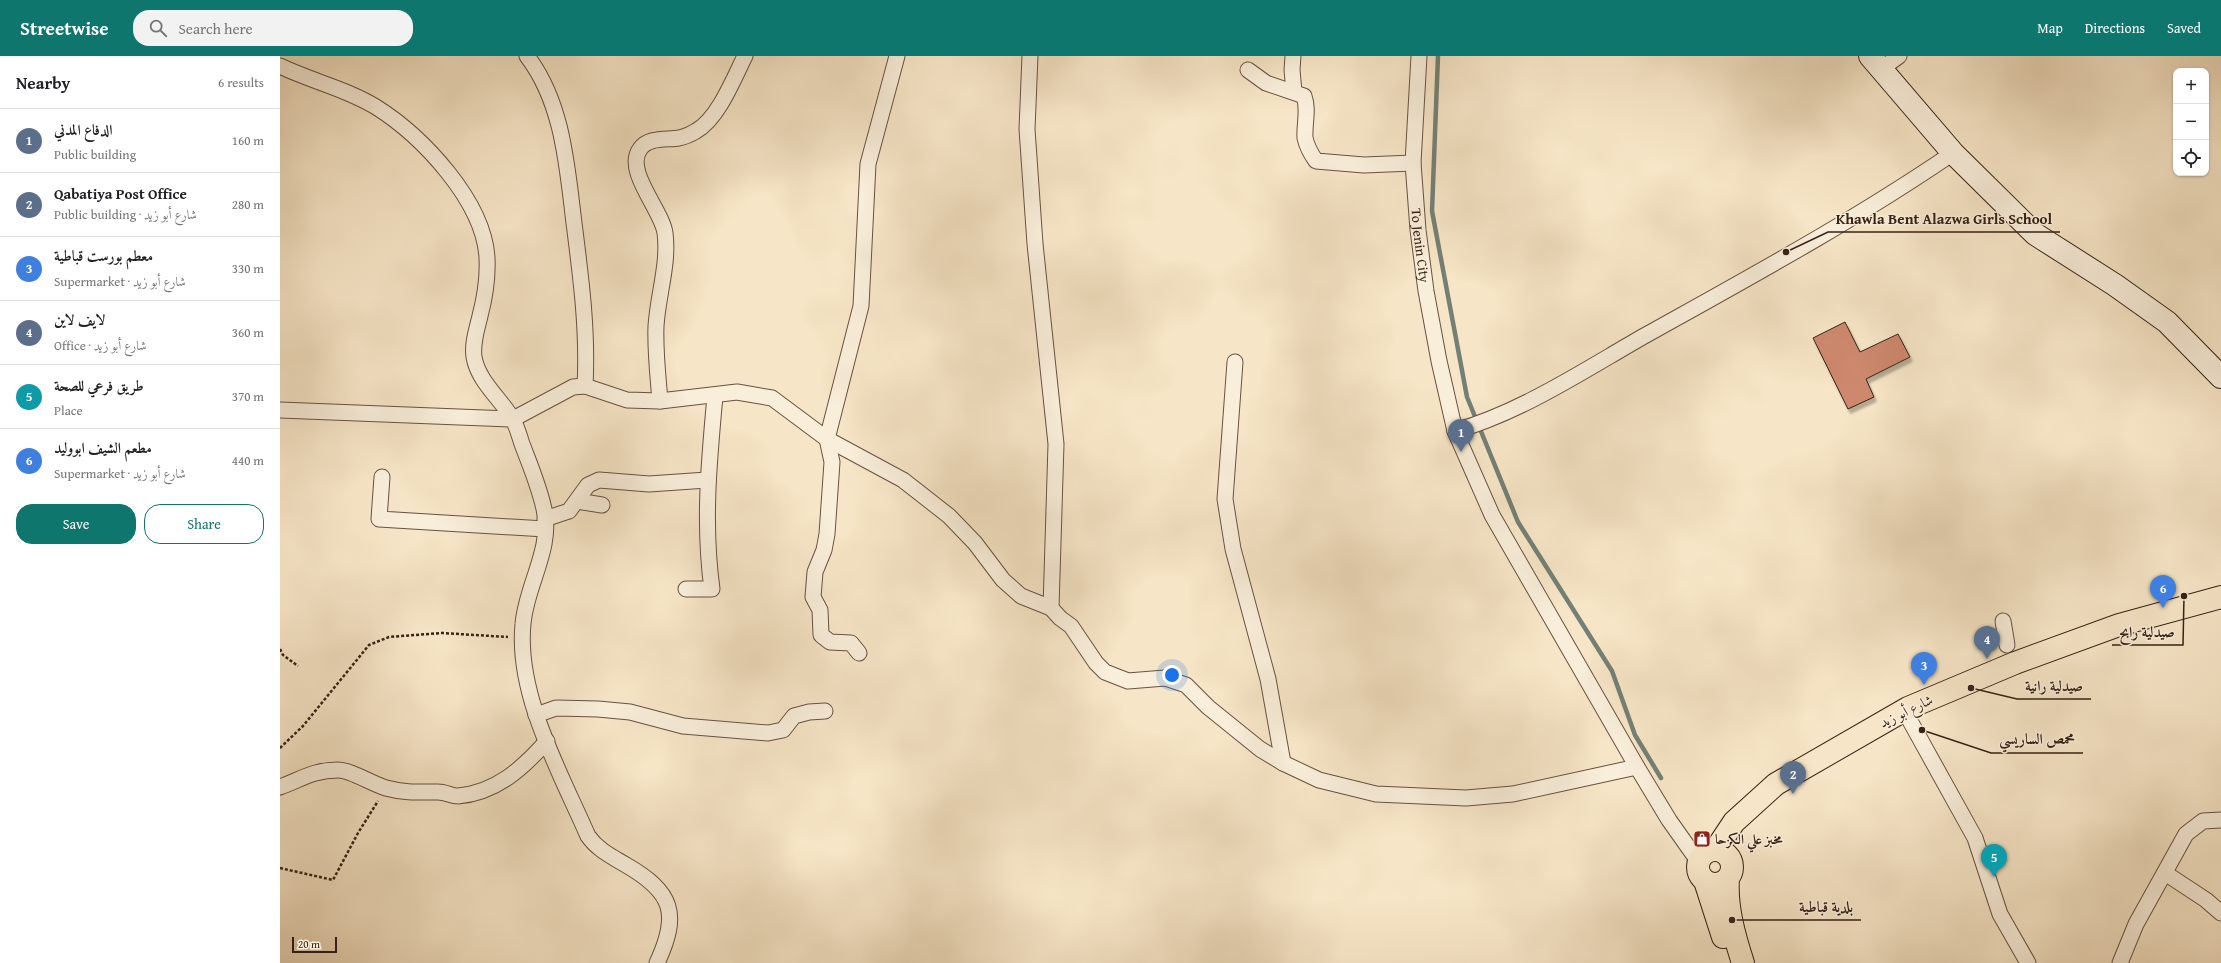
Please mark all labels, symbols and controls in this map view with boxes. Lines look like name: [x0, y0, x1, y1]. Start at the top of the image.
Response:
search box: [133, 10, 413, 46]
text: Streetwise: [20, 14, 109, 42]
icon: search: [147, 17, 169, 39]
text: Search here: [179, 18, 253, 39]
text: Map: [2037, 18, 2063, 38]
text: Directions: [2085, 18, 2145, 38]
text: Saved: [2167, 18, 2201, 38]
map controls: [2173, 68, 2209, 176]
button: +: [2173, 68, 2209, 104]
text: Nearby: [16, 70, 70, 95]
text: 6 results: [218, 73, 264, 92]
button: −: [2173, 104, 2209, 140]
text: الدفاع المدني: [54, 119, 113, 140]
text: 1: [26, 131, 32, 150]
text: 160 m: [232, 131, 264, 150]
button: locate: [2173, 140, 2209, 176]
text: Public building: [54, 145, 136, 164]
text: Qabatiya Post Office: [54, 183, 187, 204]
text: 2: [26, 195, 32, 214]
text: 280 m: [232, 195, 264, 214]
text: Public building · شارع أبو زيد: [54, 205, 197, 224]
callout: Khawla Bent Alazwa Girls School: [1828, 205, 2060, 232]
street label: To Jenin City: [1406, 208, 1435, 284]
text: Khawla Bent Alazwa Girls School: [1836, 208, 2053, 229]
text: معطم بورست قباطية: [54, 245, 153, 266]
text: 3: [26, 259, 32, 278]
text: 330 m: [232, 259, 264, 278]
text: Supermarket · شارع أبو زيد: [54, 272, 186, 291]
text: لايف لاين: [54, 309, 105, 330]
text: 4: [26, 323, 32, 342]
text: 360 m: [232, 323, 264, 342]
text: Office · شارع أبو زيد: [54, 336, 147, 355]
text: طريق فرعي للصحة: [54, 375, 144, 396]
text: 5: [26, 387, 32, 406]
text: 370 m: [232, 387, 264, 406]
text: Place: [54, 401, 83, 420]
pin: 1: [1448, 419, 1474, 452]
text: مطعم الشيف ابووليد: [54, 437, 152, 458]
text: 6: [26, 451, 32, 470]
text: 440 m: [232, 451, 264, 470]
text: Supermarket · شارع أبو زيد: [54, 464, 186, 483]
button: Save: [16, 504, 136, 544]
button: Share: [144, 504, 264, 544]
pin: 6: [2150, 575, 2176, 608]
callout: صيدلية رابح: [2112, 618, 2183, 645]
text: صيدلية رابح: [2119, 621, 2175, 645]
pin: 4: [1974, 626, 2000, 659]
pin: 3: [1911, 652, 1937, 685]
your location: [1162, 665, 1182, 685]
callout: صيدلية رانية: [2017, 672, 2091, 699]
text: صيدلية رانية: [2025, 675, 2083, 696]
street label: شارع أبو زيد: [1876, 689, 1937, 734]
callout: محمص الساريسي: [1991, 726, 2083, 753]
text: محمص الساريسي: [1999, 728, 2075, 753]
pin: 2: [1780, 761, 1806, 794]
shop icon: مخبز علي الكزحا: [1692, 829, 1712, 849]
place label: مخبز علي الكزحا: [1715, 829, 1783, 853]
pin: 5: [1981, 844, 2007, 877]
callout: بلدية قباطية: [1791, 893, 1861, 920]
text: بلدية قباطية: [1799, 896, 1853, 917]
scale bar: [292, 935, 337, 954]
text: 20 m: [298, 936, 320, 952]

